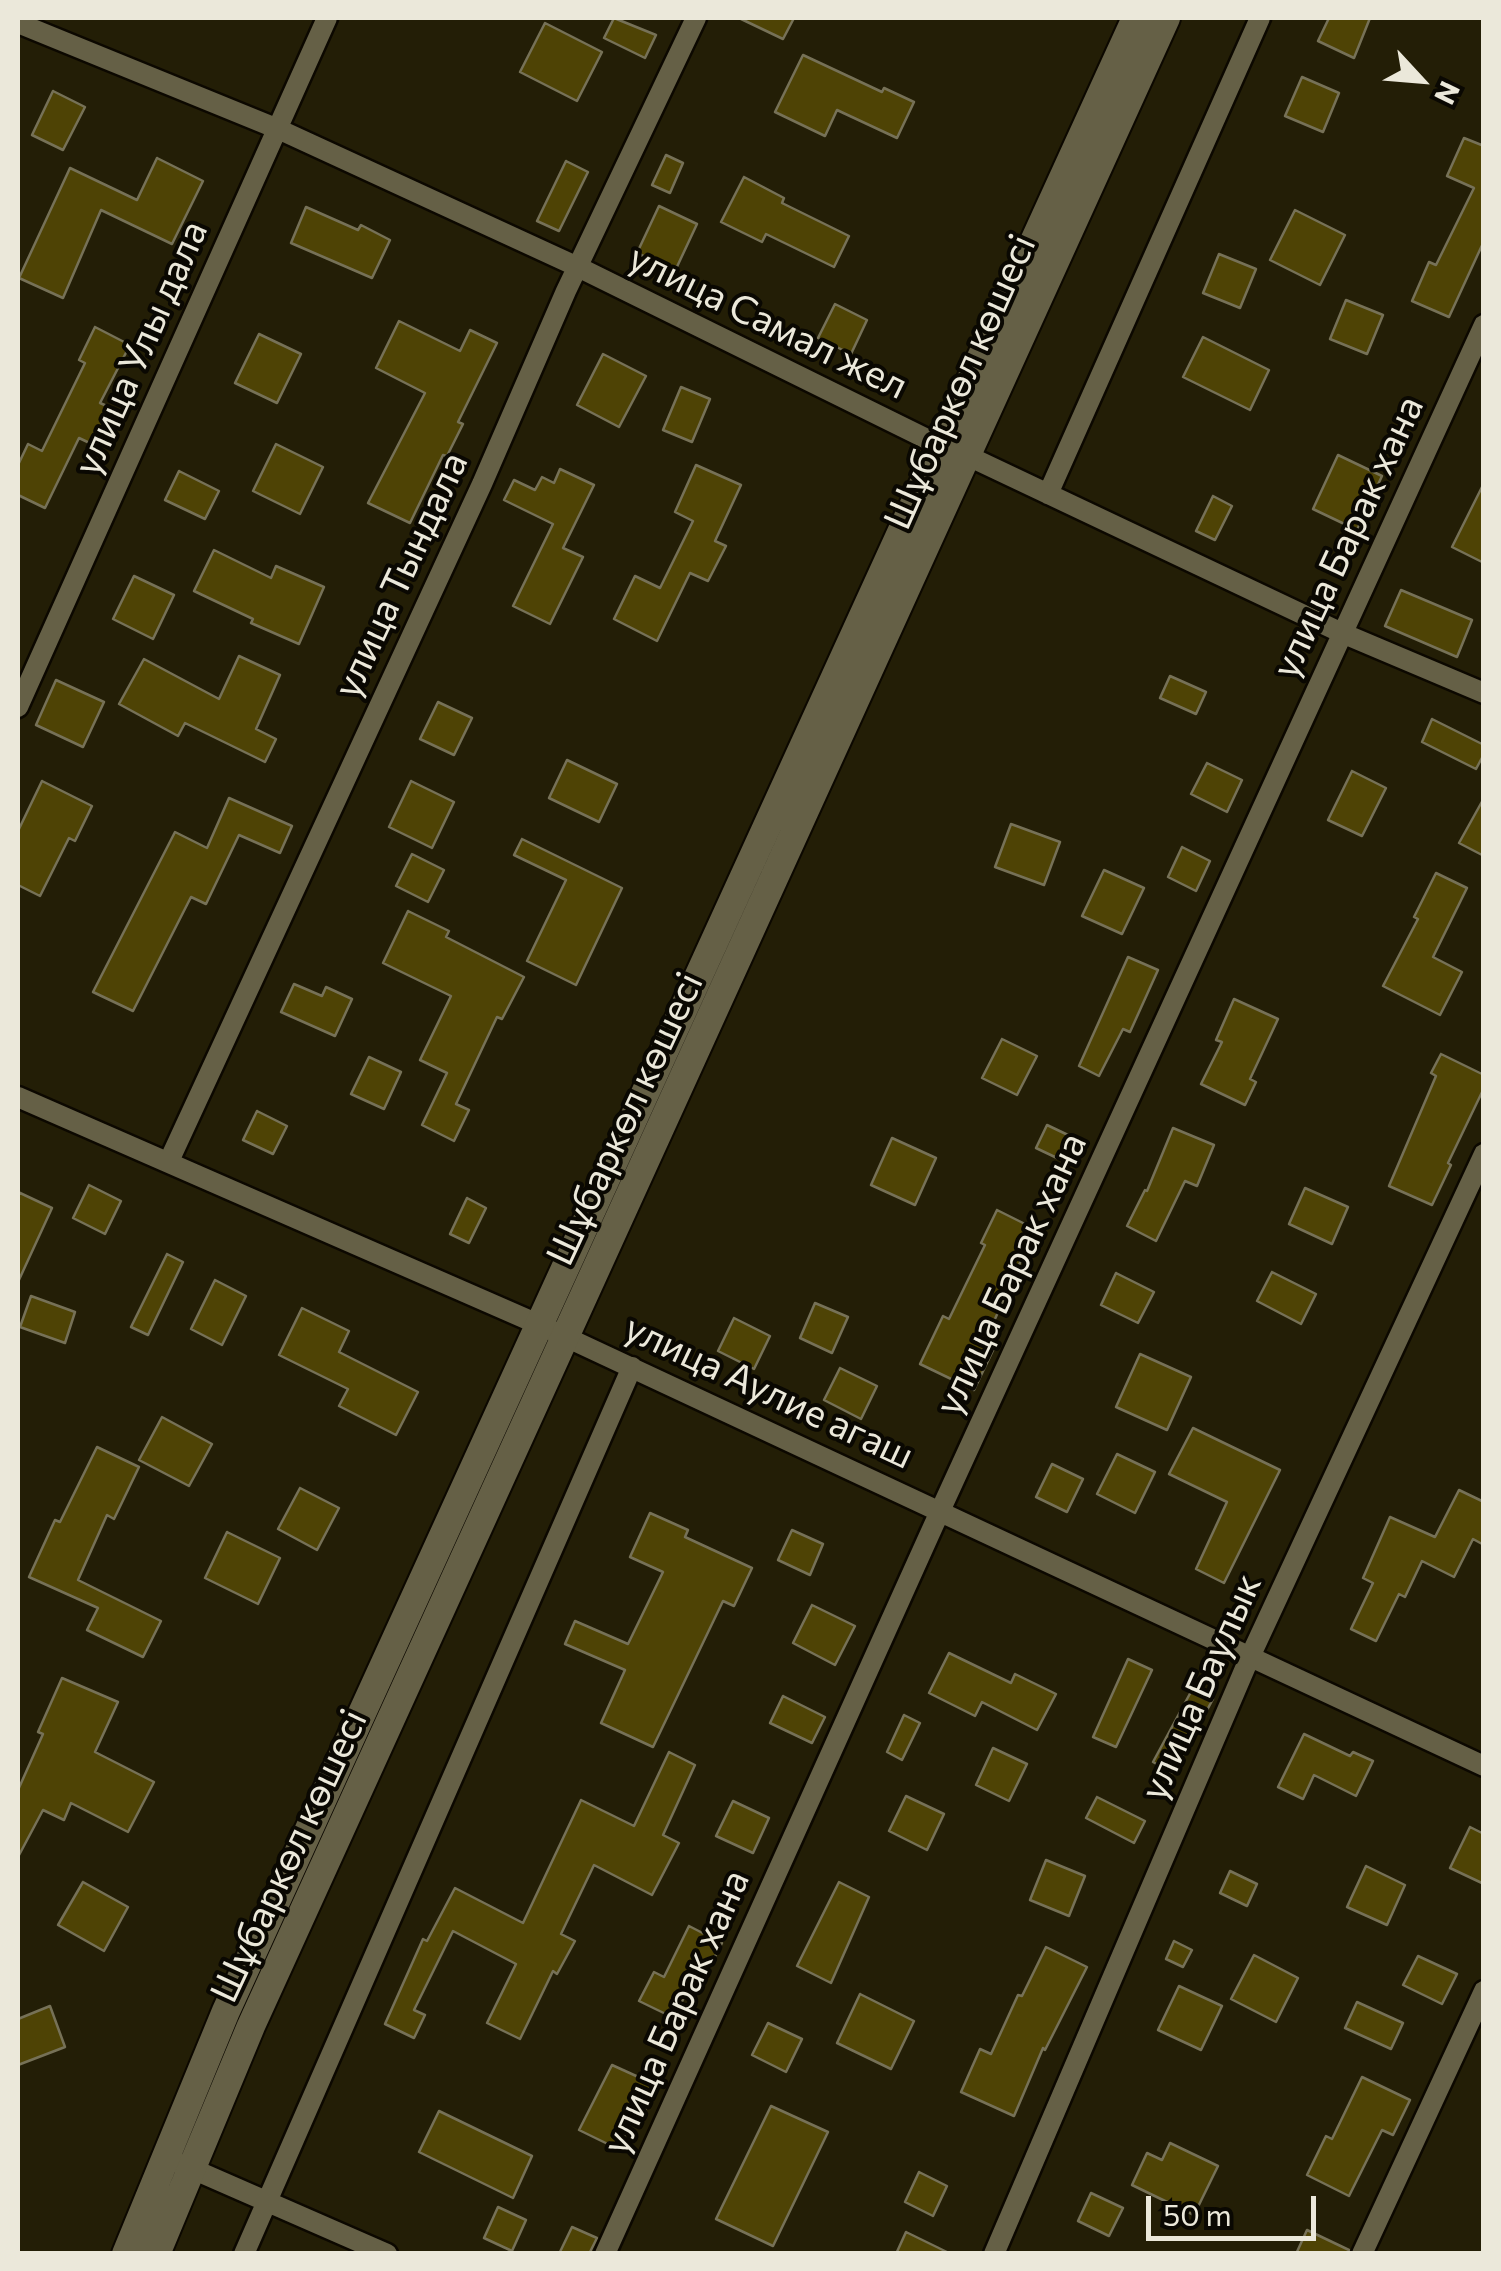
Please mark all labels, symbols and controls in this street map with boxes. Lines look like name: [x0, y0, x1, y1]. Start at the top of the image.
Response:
north arrow: [1371, 30, 1471, 130]
text: N: [1428, 76, 1468, 110]
street label: улица Улы дала: [65, 214, 217, 482]
street label: Шұбаркөл көшесі: [875, 228, 1045, 536]
street label: улица Самал жел: [621, 235, 915, 409]
street label: улица Барак хана: [1263, 389, 1433, 685]
street label: улица Тындала: [324, 445, 478, 705]
street label: Шұбаркөл көшесі: [537, 965, 713, 1273]
street label: улица Барак хана: [926, 1126, 1096, 1422]
street label: улица Аулие агаш: [617, 1305, 921, 1479]
street label: улица Баулык: [1131, 1567, 1271, 1807]
street label: Шұбаркөл көшесі: [201, 1702, 377, 2010]
street label: улица Барак хана: [593, 1863, 759, 2161]
scale bar: [1151, 2176, 1321, 2238]
text: 50 m: [1163, 2195, 1232, 2232]

